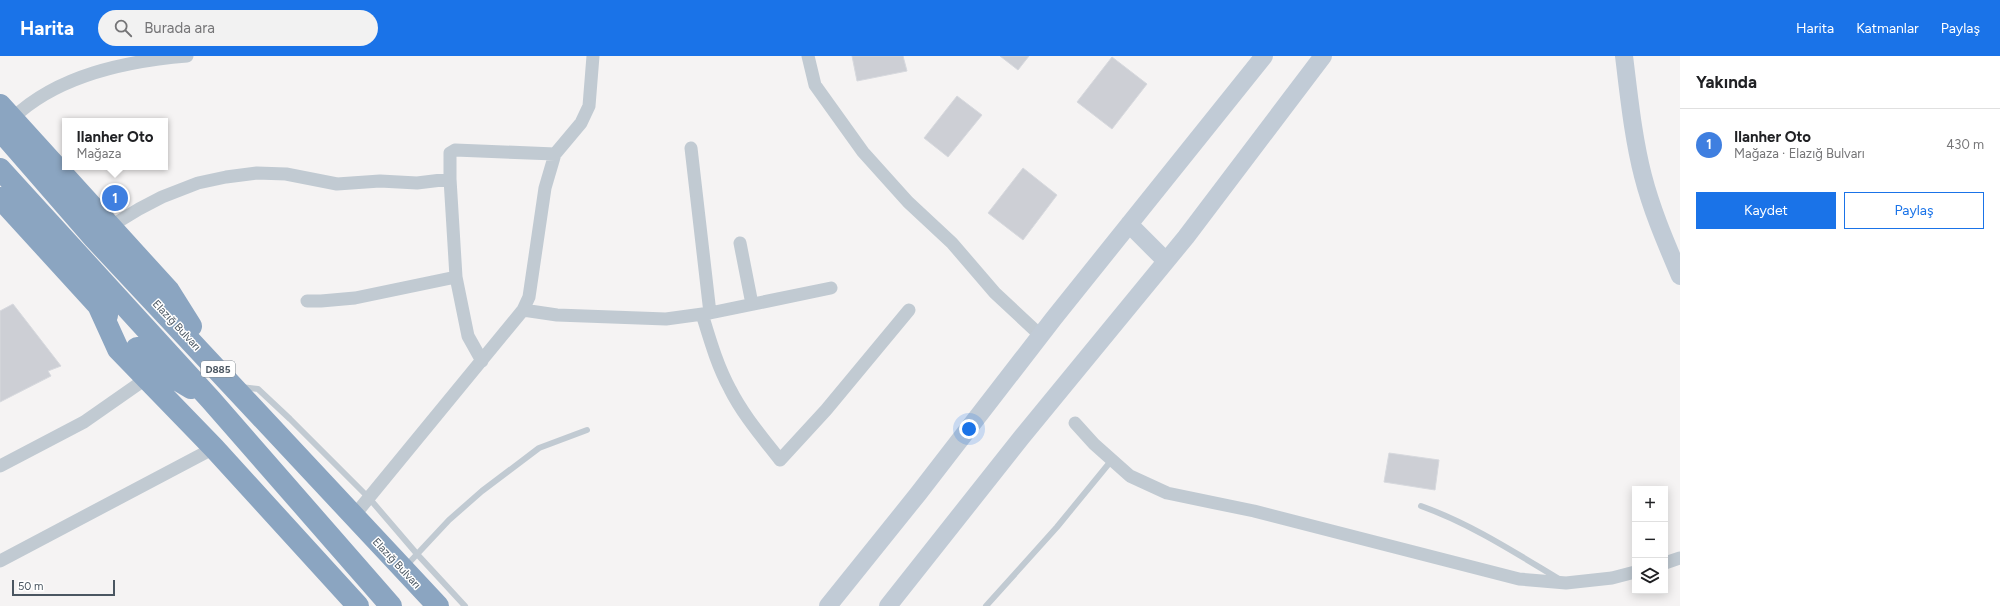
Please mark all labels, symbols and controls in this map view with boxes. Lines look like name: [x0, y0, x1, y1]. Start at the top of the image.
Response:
search box: [98, 10, 378, 46]
text: Harita: [20, 17, 74, 40]
icon: search: [112, 17, 134, 39]
text: Burada ara: [144, 19, 215, 37]
text: Harita: [1796, 20, 1834, 37]
text: Katmanlar: [1856, 20, 1919, 37]
text: Paylaş: [1941, 20, 1980, 37]
text: Yakında: [1696, 72, 1757, 92]
popup: [62, 118, 168, 170]
text: Ilanher Oto: [76, 128, 154, 146]
text: Ilanher Oto: [1734, 128, 1811, 146]
text: 1: [1706, 137, 1712, 152]
text: 430 m: [1946, 137, 1984, 152]
text: Mağaza: [76, 146, 121, 161]
text: Mağaza · Elazığ Bulvarı: [1734, 146, 1865, 161]
pin: 1: [102, 183, 128, 213]
button: Kaydet: [1696, 192, 1836, 229]
button: Paylaş: [1844, 192, 1984, 229]
street label: Elazığ Bulvarı: [150, 297, 203, 353]
road number: D885: [201, 361, 235, 377]
your location: [959, 419, 979, 439]
map controls: [1632, 486, 1668, 594]
button: +: [1632, 486, 1668, 522]
button: −: [1632, 522, 1668, 558]
street label: Elazığ Bulvarı: [370, 535, 423, 591]
button: layers: [1632, 558, 1668, 594]
scale bar: [12, 578, 115, 597]
text: 50 m: [18, 580, 43, 593]

